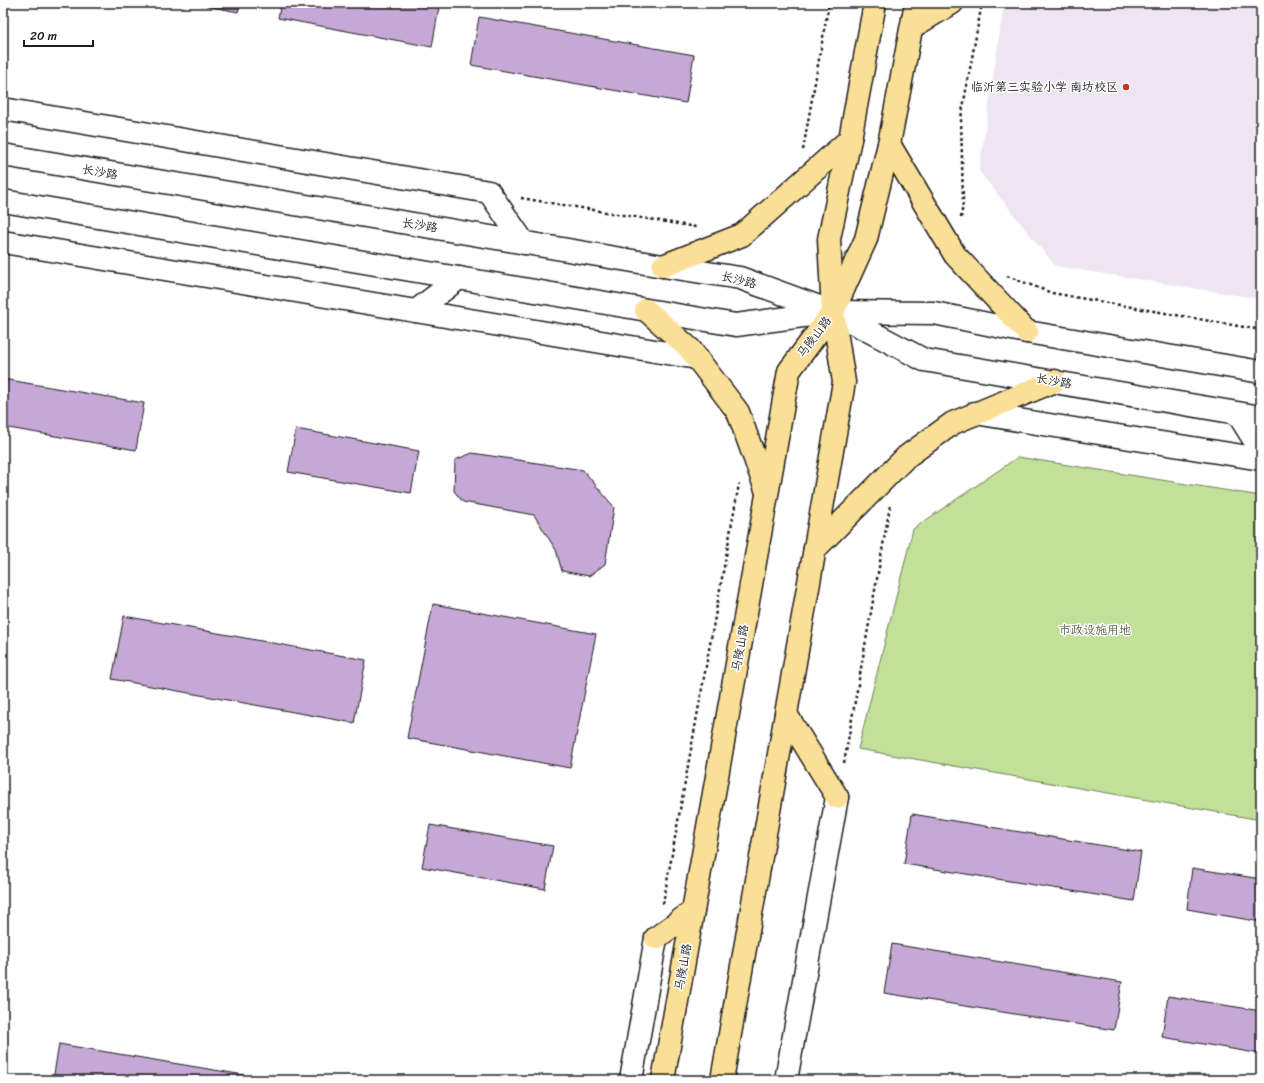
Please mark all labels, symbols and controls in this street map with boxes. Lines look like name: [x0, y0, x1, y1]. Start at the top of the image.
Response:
scale bar: [24, 22, 93, 48]
text: 20 m: [30, 25, 57, 47]
place label: 临沂第三实验小学 南坊校区: [971, 76, 1118, 98]
marker: 临沂第三实验小学 南坊校区: [1121, 82, 1131, 92]
street label: 长沙路: [80, 158, 120, 186]
street label: 长沙路: [400, 211, 440, 239]
street label: 长沙路: [719, 265, 759, 295]
street label: 马陵山路: [791, 311, 837, 363]
street label: 长沙路: [1034, 367, 1074, 395]
park label: 市政设施用地: [1059, 619, 1131, 641]
street label: 马陵山路: [725, 622, 755, 674]
street label: 马陵山路: [668, 941, 698, 993]

